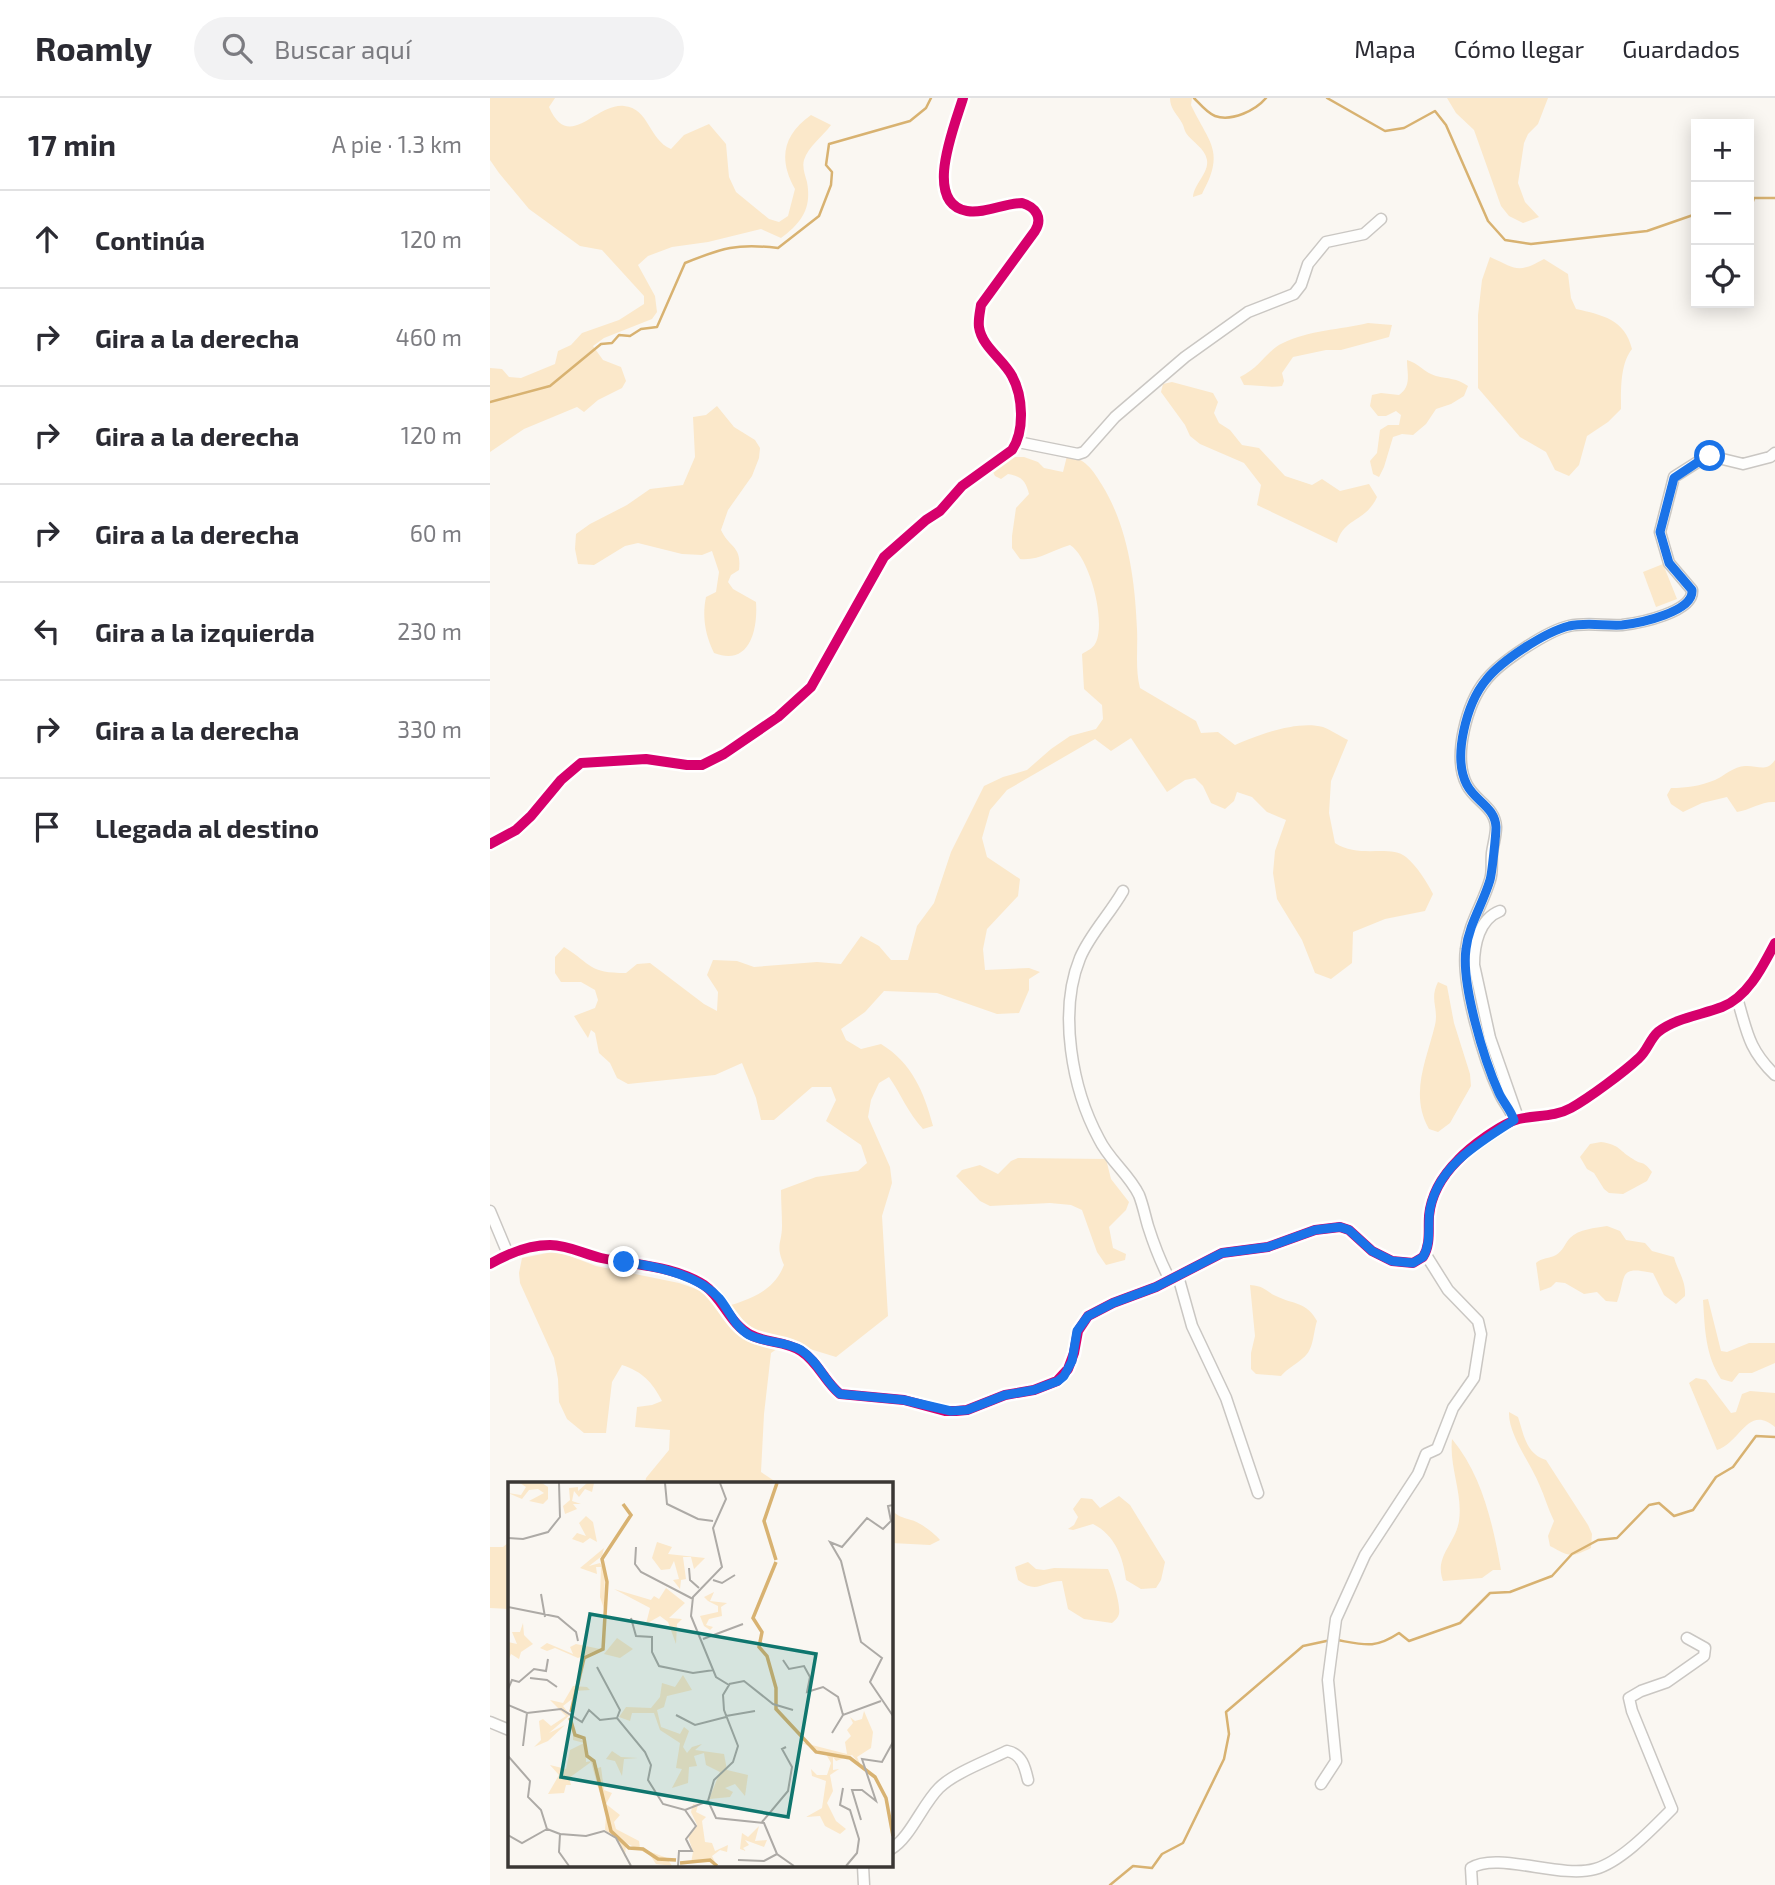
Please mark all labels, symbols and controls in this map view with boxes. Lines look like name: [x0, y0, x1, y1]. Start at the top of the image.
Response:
search box: [194, 17, 684, 80]
text: Roamly: [35, 28, 152, 68]
icon: search: [218, 29, 256, 67]
text: Buscar aquí: [274, 33, 411, 64]
text: Mapa: [1354, 34, 1416, 63]
text: Cómo llegar: [1454, 34, 1584, 63]
text: Guardados: [1622, 34, 1740, 63]
map controls: [1691, 119, 1754, 308]
button: +: [1691, 119, 1754, 182]
text: 17 min: [28, 126, 116, 162]
text: A pie · 1.3 km: [332, 130, 462, 158]
button: −: [1691, 182, 1754, 245]
icon: ahead: [28, 220, 66, 258]
text: Continúa: [95, 224, 205, 255]
text: 120 m: [401, 225, 462, 253]
button: locate: [1691, 245, 1754, 308]
icon: right: [28, 318, 66, 356]
text: Gira a la derecha: [95, 322, 299, 353]
text: 460 m: [396, 323, 462, 351]
icon: right: [28, 416, 66, 454]
text: Gira a la derecha: [95, 420, 299, 451]
text: 120 m: [401, 421, 462, 449]
route start: [1694, 440, 1725, 471]
icon: right: [28, 514, 66, 552]
text: Gira a la derecha: [95, 518, 299, 549]
text: 60 m: [410, 519, 462, 547]
icon: left: [28, 612, 66, 650]
text: Gira a la izquierda: [95, 616, 315, 647]
text: 230 m: [397, 617, 462, 645]
icon: right: [28, 710, 66, 748]
text: Gira a la derecha: [95, 714, 299, 745]
text: 330 m: [397, 715, 462, 743]
icon: arrive: [28, 808, 66, 846]
text: Llegada al destino: [95, 812, 319, 843]
route end: [608, 1246, 639, 1277]
inset map: [508, 1482, 892, 1868]

